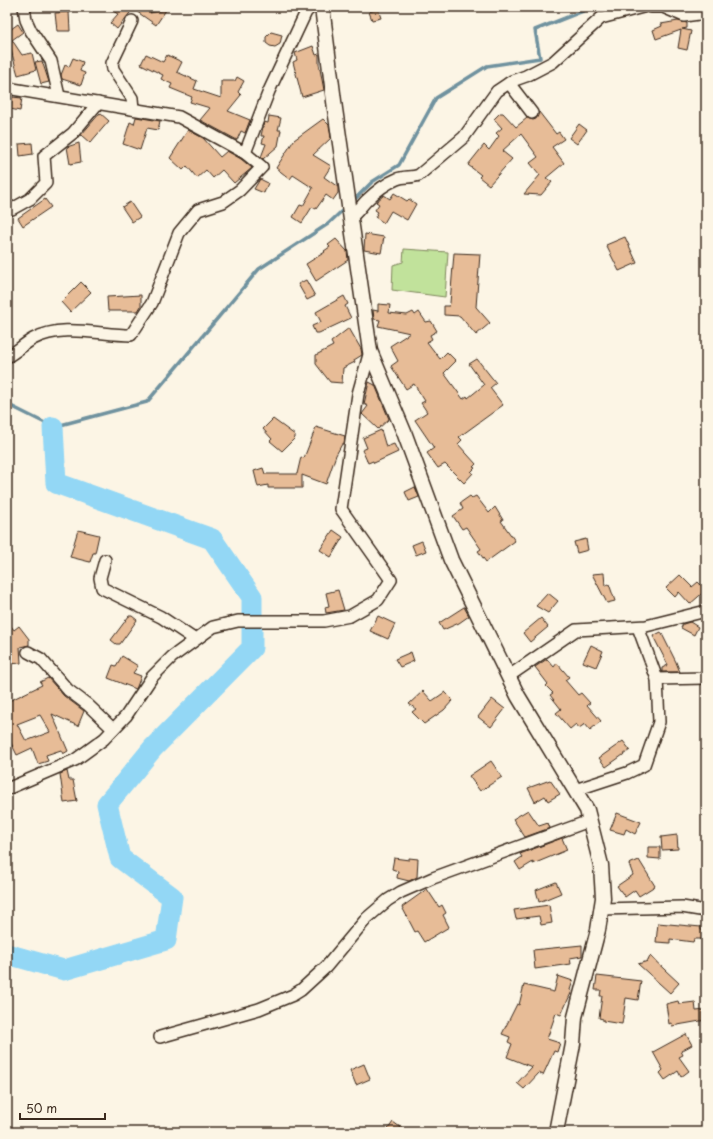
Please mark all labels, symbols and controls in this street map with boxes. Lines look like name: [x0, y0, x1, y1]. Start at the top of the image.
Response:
scale bar: [20, 1095, 105, 1121]
text: 50 m: [26, 1099, 57, 1117]

